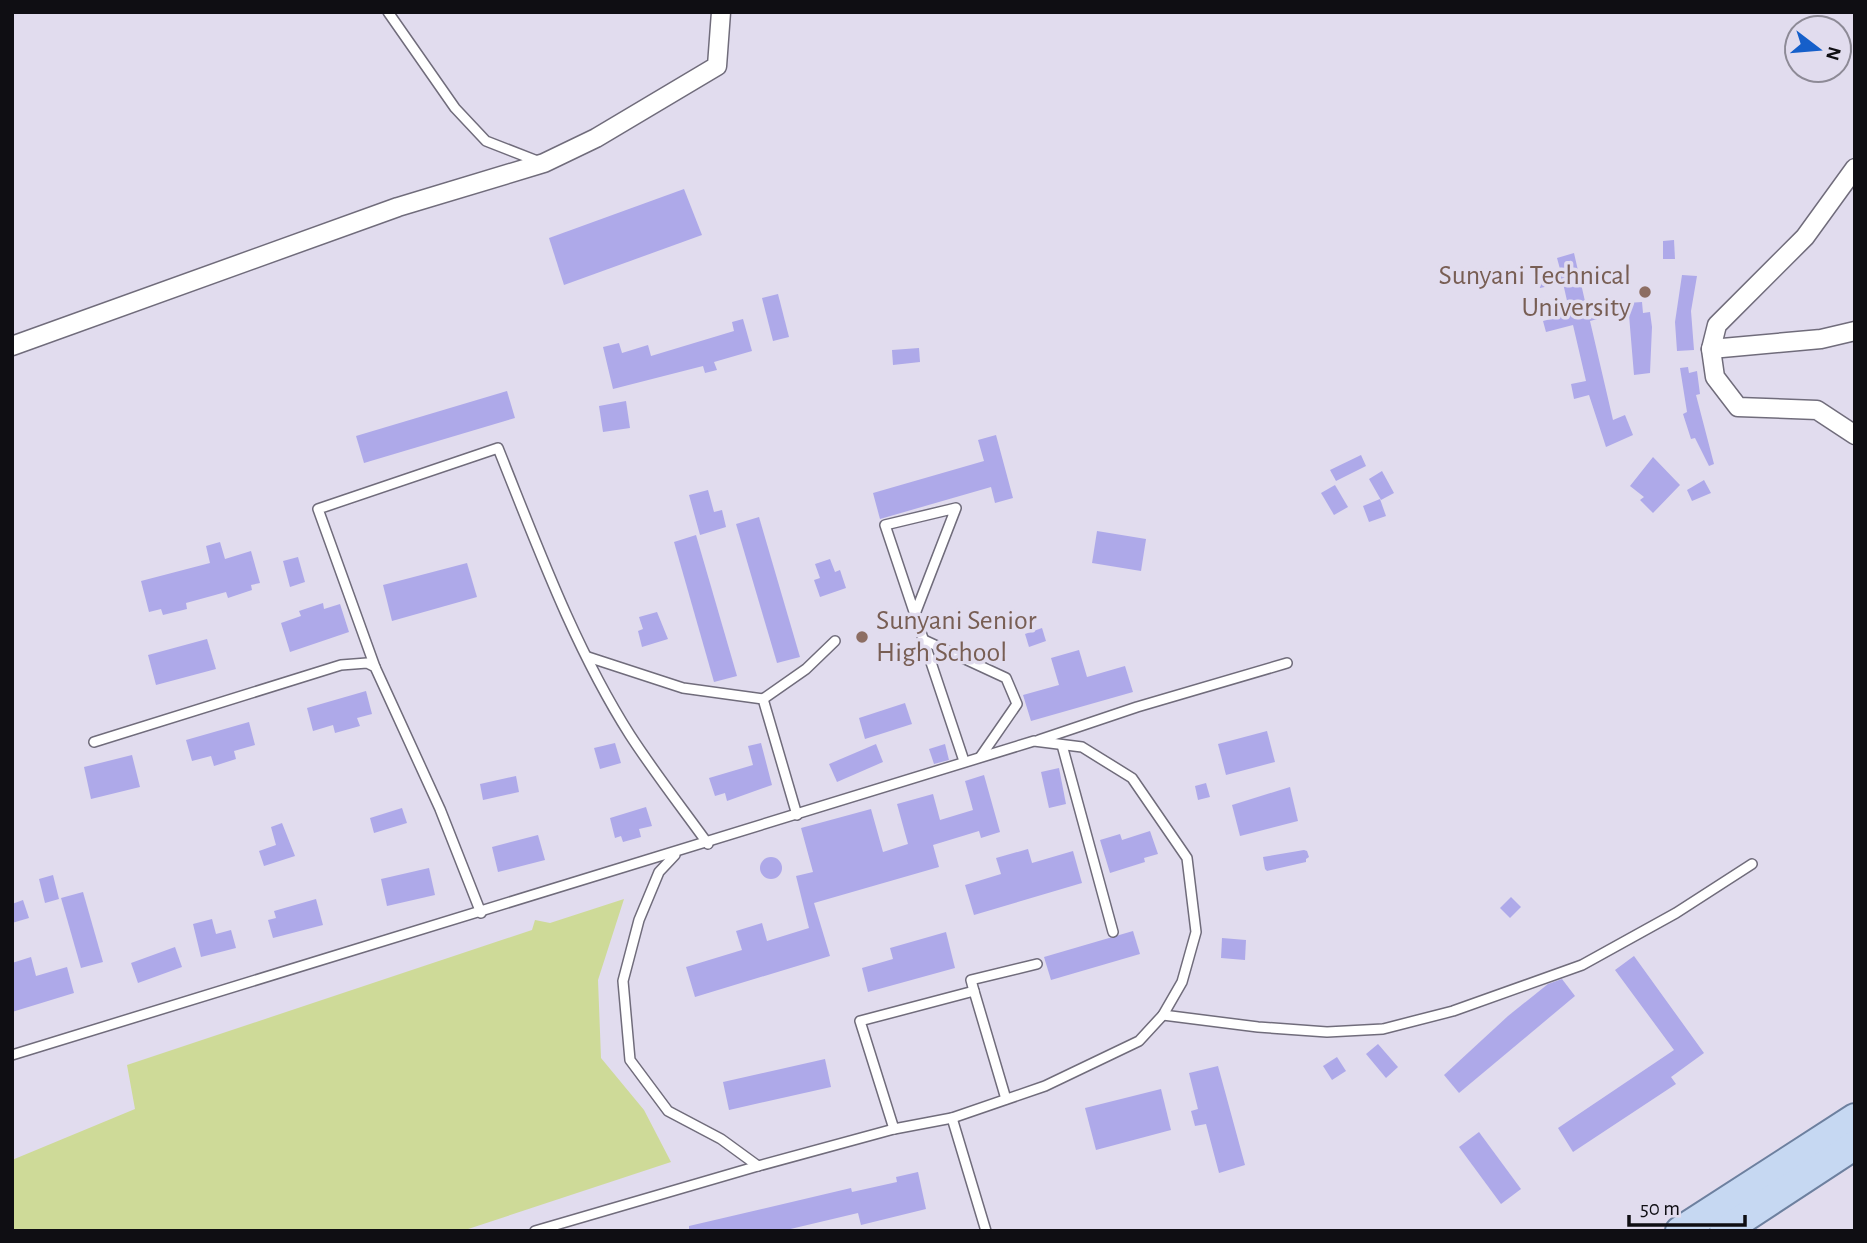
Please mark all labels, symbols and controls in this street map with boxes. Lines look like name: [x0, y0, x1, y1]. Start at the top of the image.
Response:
north arrow: [1783, 14, 1853, 84]
text: N: [1822, 44, 1844, 62]
place label: Sunyani Technical University: [1438, 262, 1631, 322]
marker: Sunyani Technical University: [1637, 284, 1653, 300]
place label: Sunyani Senior High School: [876, 607, 1036, 667]
marker: Sunyani Senior High School: [854, 629, 870, 645]
scale bar: [1629, 1184, 1744, 1228]
text: 50 m: [1640, 1198, 1680, 1219]

